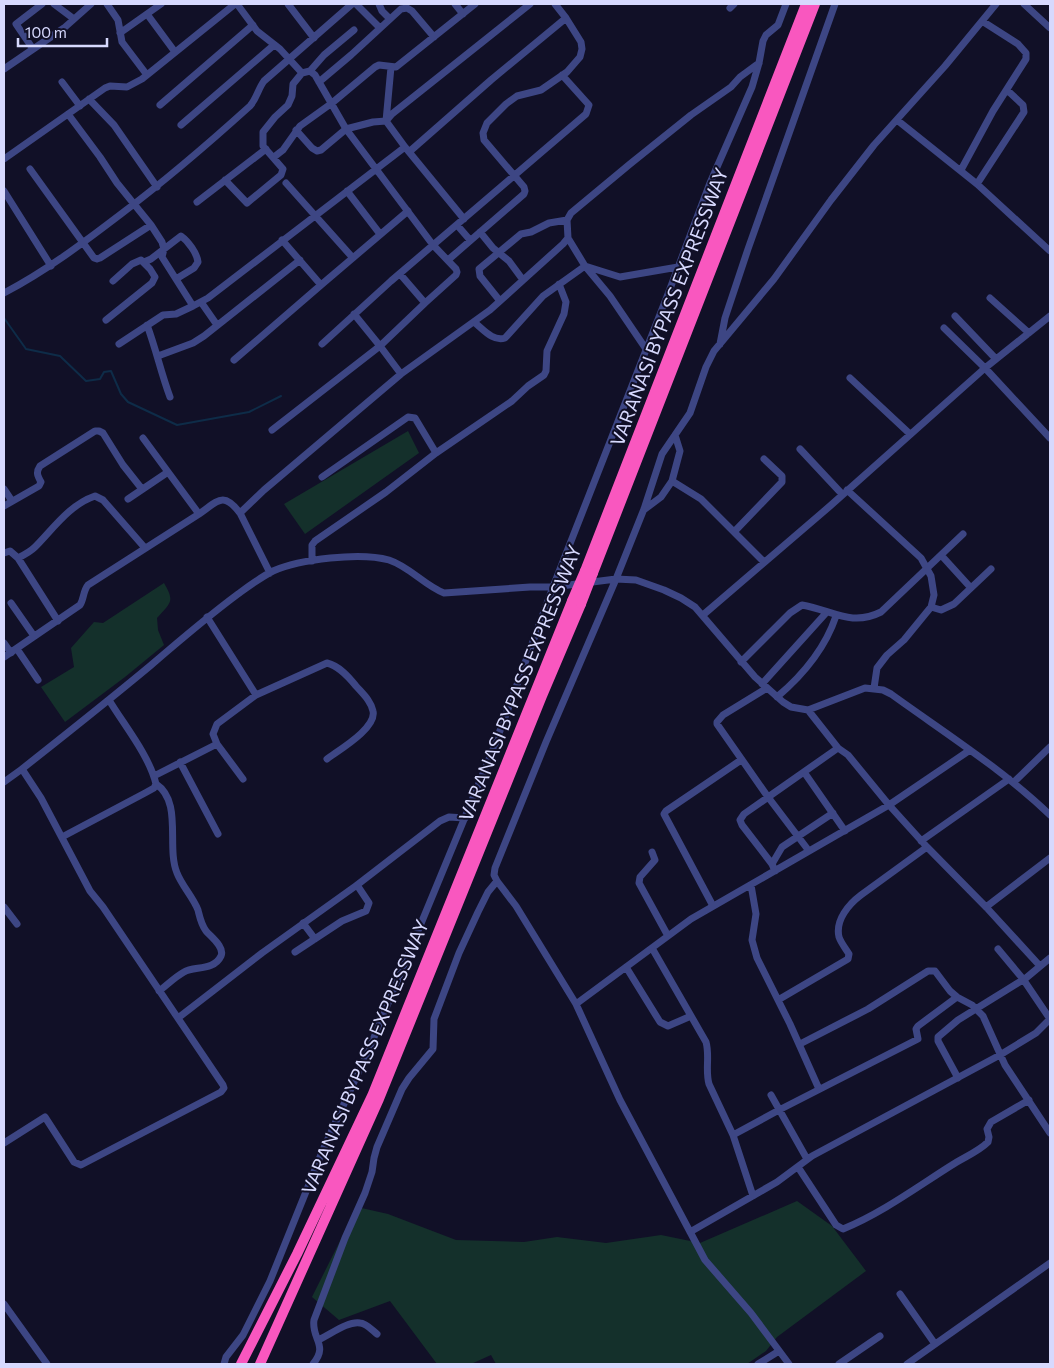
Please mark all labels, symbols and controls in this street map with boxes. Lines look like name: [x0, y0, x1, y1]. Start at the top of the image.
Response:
scale bar: [18, 15, 106, 47]
text: 100 m: [25, 23, 67, 41]
street label: VARANASI BYPASS EXPRESSWAY: [605, 164, 732, 449]
street label: VARANASI BYPASS EXPRESSWAY: [453, 541, 586, 824]
street label: VARANASI BYPASS EXPRESSWAY: [296, 916, 433, 1198]

